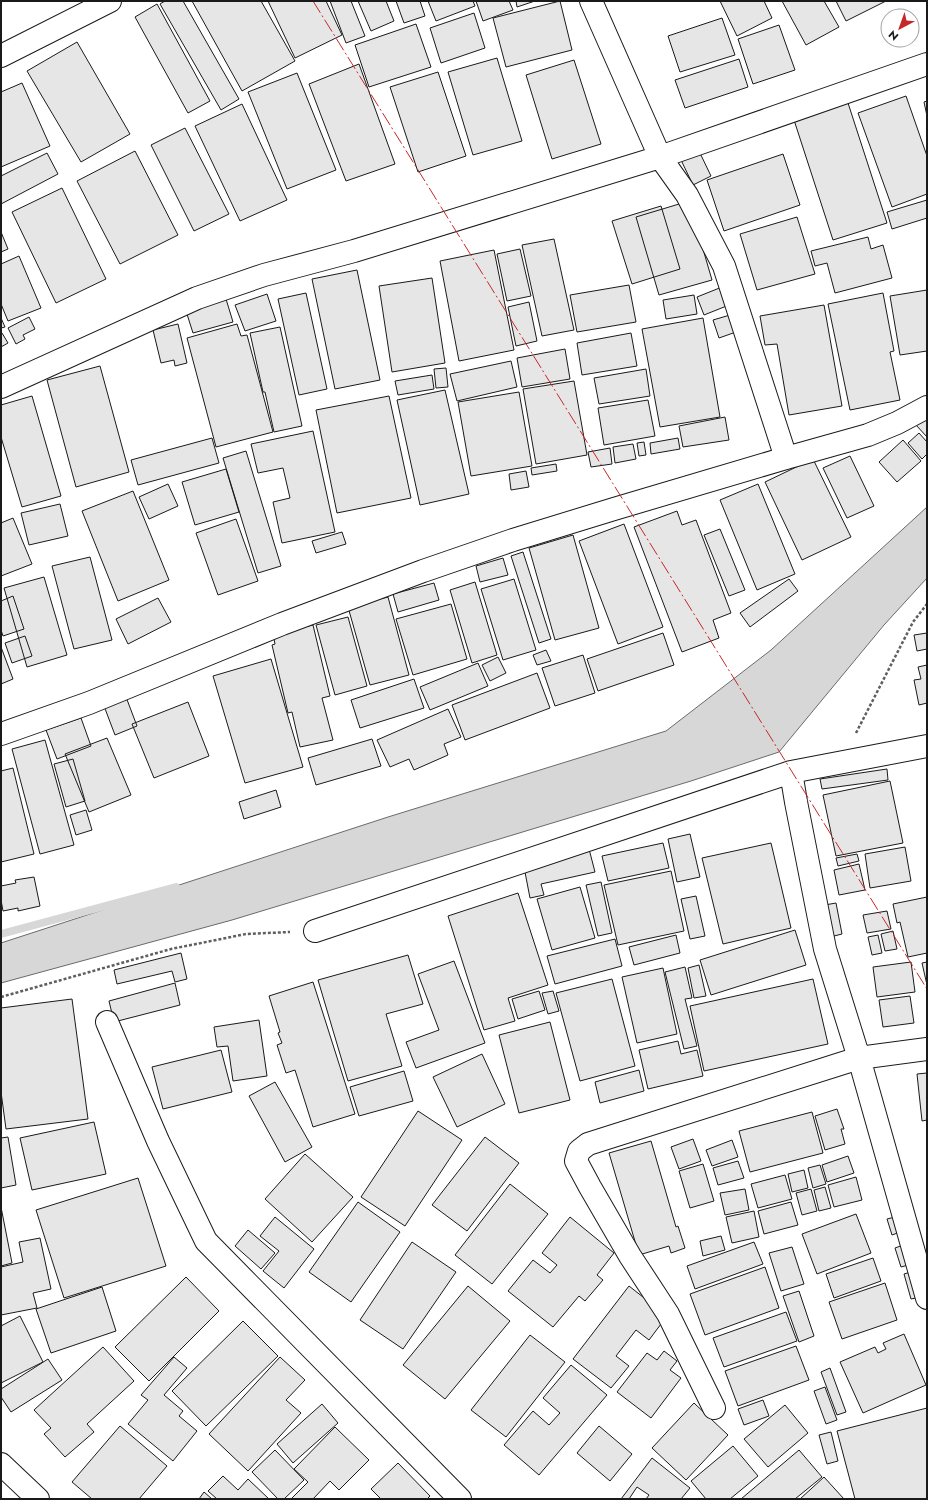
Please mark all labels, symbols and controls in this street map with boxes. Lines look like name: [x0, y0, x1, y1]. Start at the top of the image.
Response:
north arrow: [880, 8, 920, 48]
text: N: [885, 27, 902, 44]

